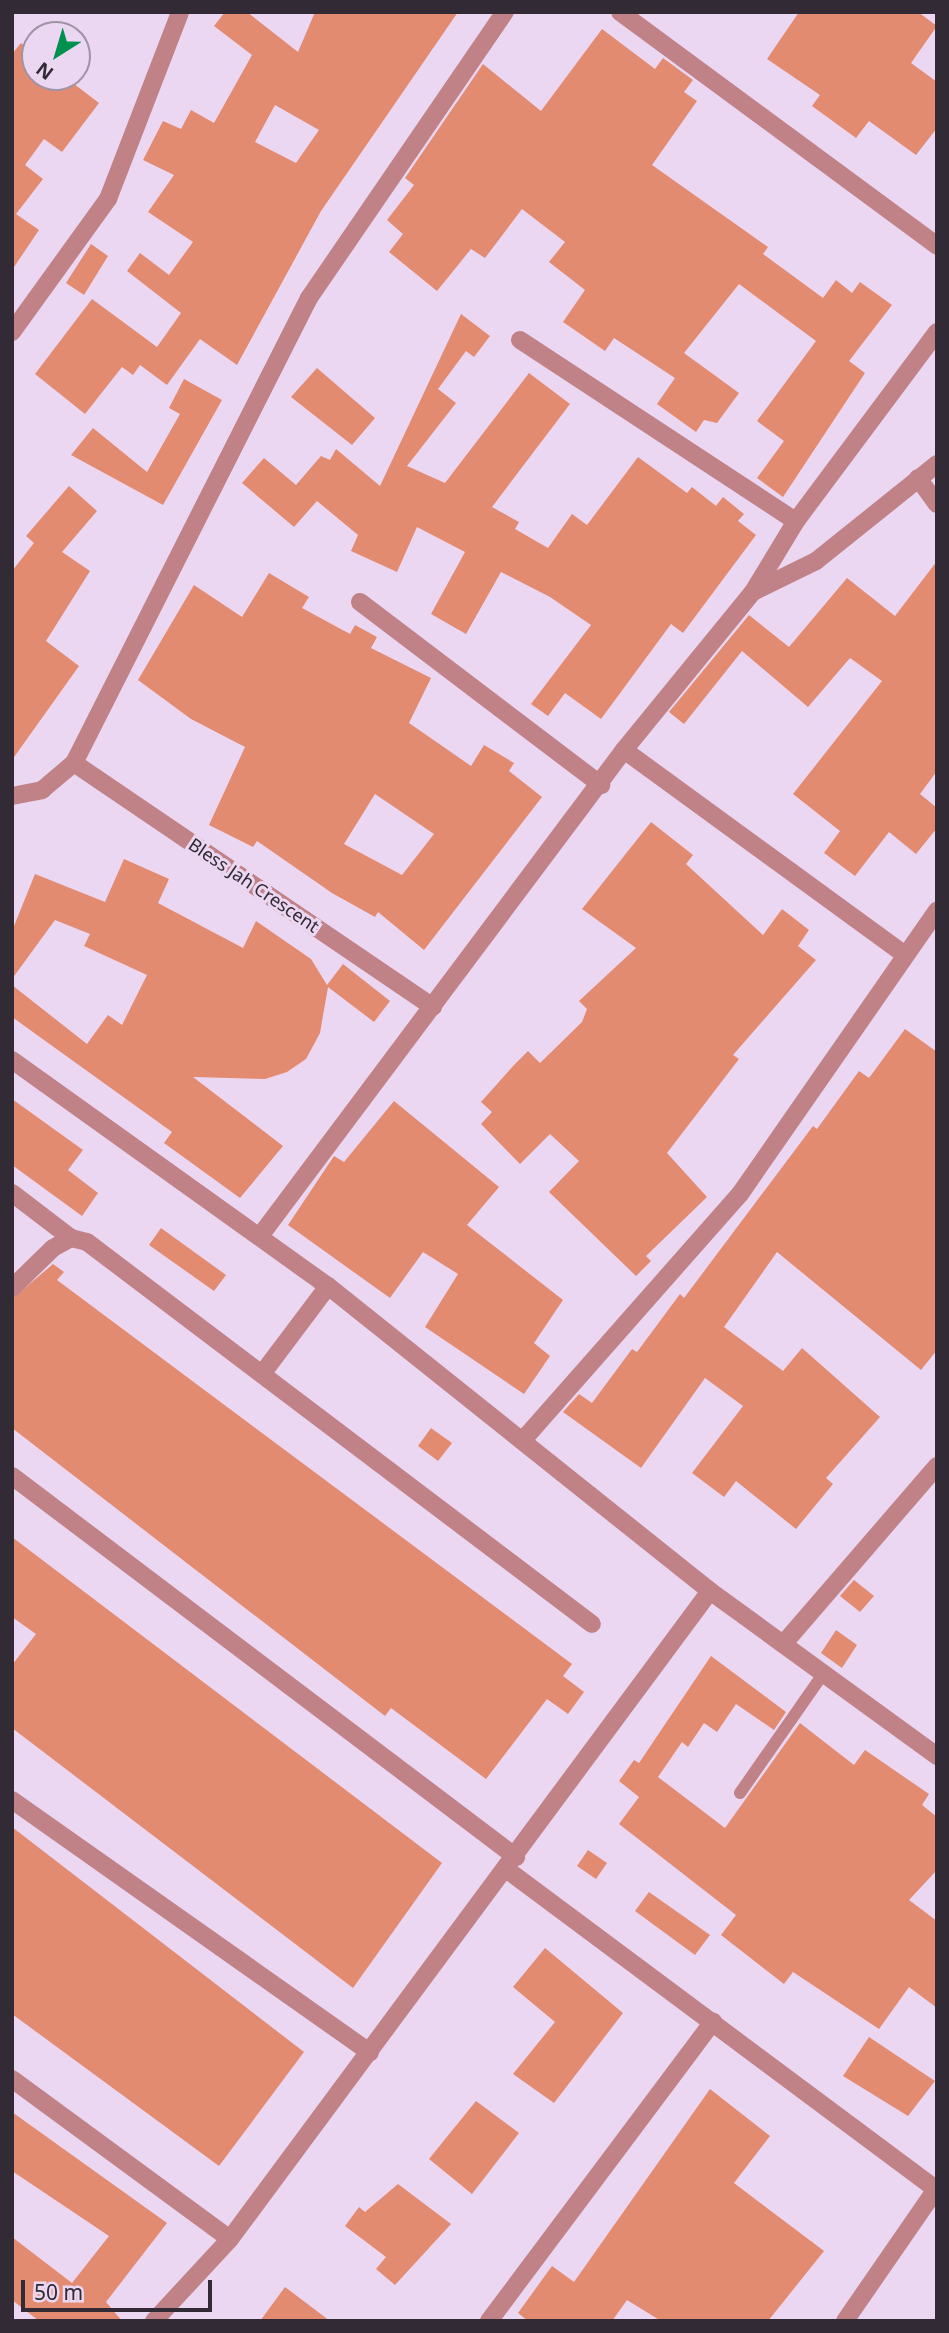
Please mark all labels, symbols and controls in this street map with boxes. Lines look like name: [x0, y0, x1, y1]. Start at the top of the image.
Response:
north arrow: [21, 21, 91, 91]
text: N: [31, 56, 59, 86]
street label: Bless Jah Crescent: [185, 833, 323, 937]
scale bar: [24, 2266, 215, 2310]
text: 50 m: [34, 2278, 83, 2306]

